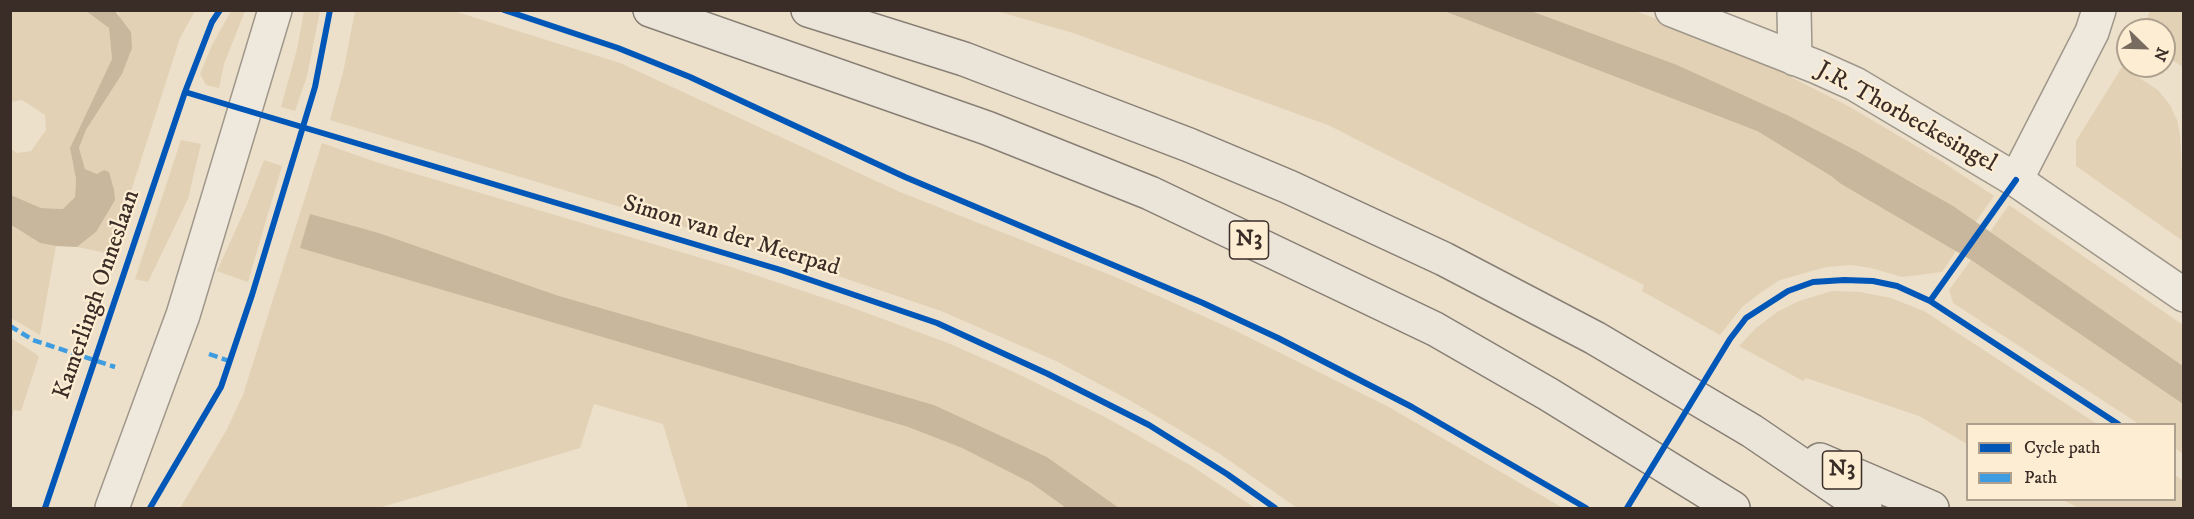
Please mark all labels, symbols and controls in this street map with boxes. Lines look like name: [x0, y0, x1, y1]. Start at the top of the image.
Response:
north arrow: [2116, 18, 2176, 78]
text: N: [2149, 44, 2173, 64]
street label: J.R. Thorbeckesingel: [1811, 57, 2001, 179]
street label: Kamerlingh Onneslaan: [49, 187, 147, 403]
street label: Simon van der Meerpad: [619, 190, 843, 284]
road number: N3: [1230, 221, 1268, 259]
legend: [1966, 423, 2176, 501]
text: Cycle path: [2024, 437, 2101, 459]
road number: N3: [1822, 451, 1862, 489]
text: Path: [2024, 467, 2057, 489]

